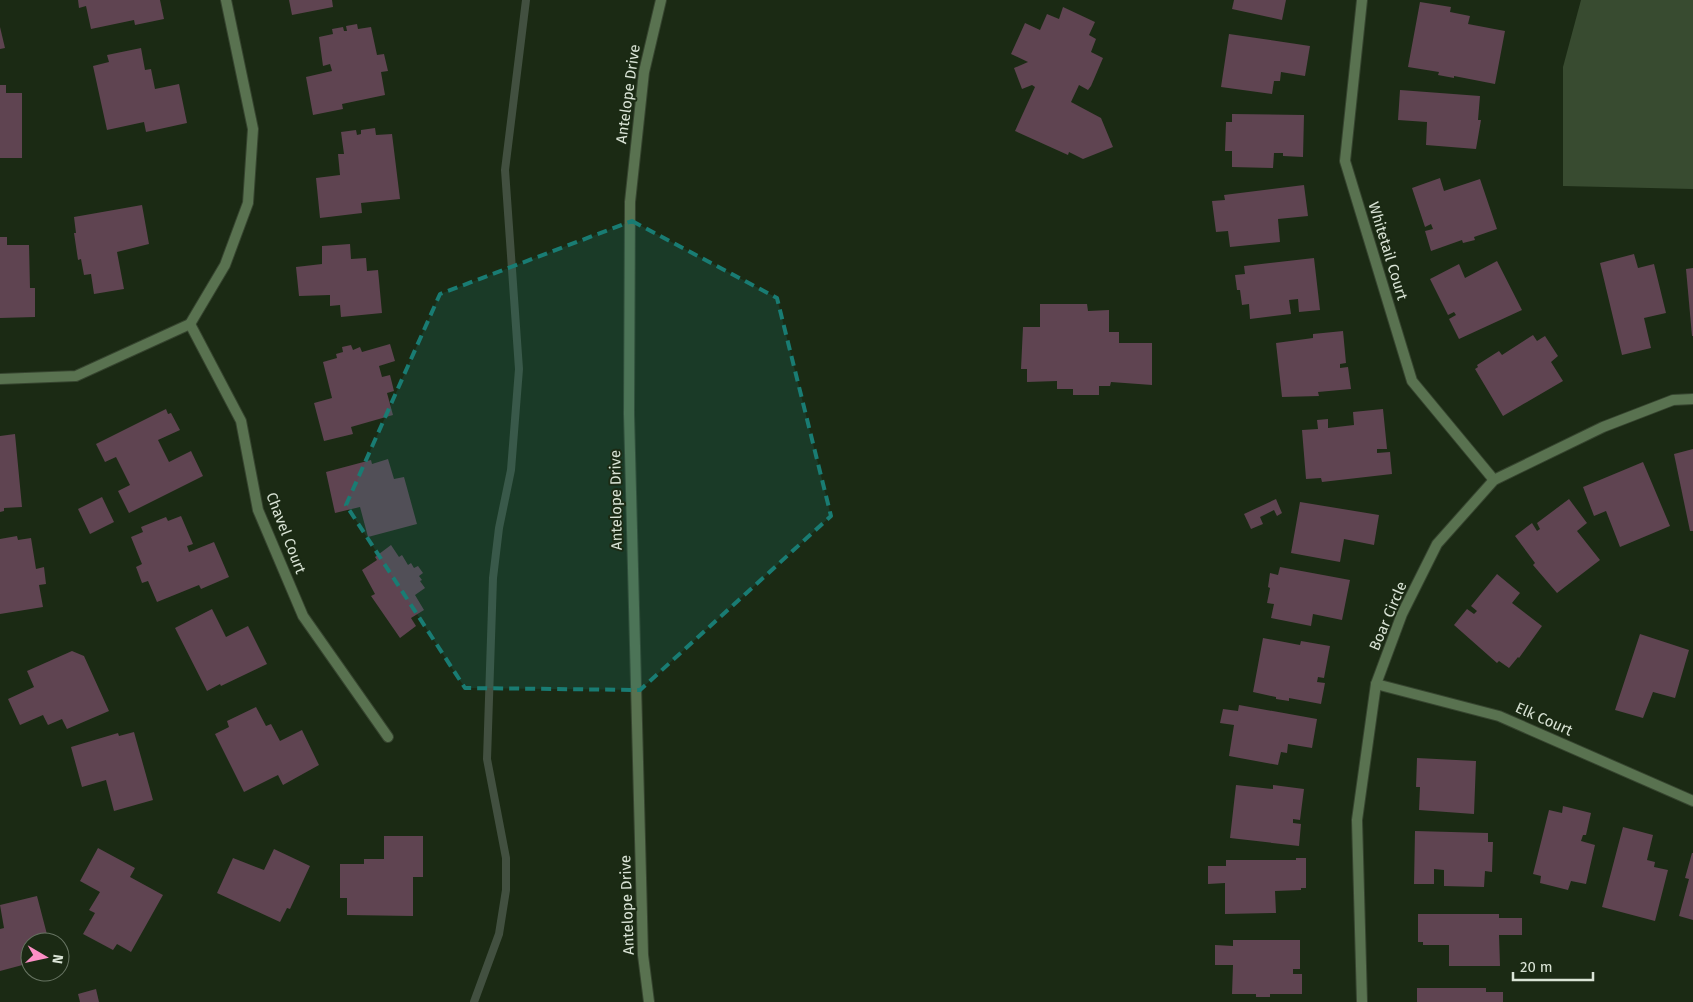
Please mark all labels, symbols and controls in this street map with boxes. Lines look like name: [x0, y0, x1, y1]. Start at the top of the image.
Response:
street label: Antelope Drive: [612, 43, 644, 145]
street label: Whitetail Court: [1365, 200, 1412, 303]
street label: Antelope Drive: [606, 450, 626, 550]
street label: Chavel Court: [262, 490, 310, 577]
street label: Boar Circle: [1365, 579, 1411, 653]
street label: Elk Court: [1513, 698, 1576, 740]
street label: Antelope Drive: [616, 855, 638, 955]
north arrow: [20, 932, 70, 982]
scale bar: [1513, 950, 1593, 982]
text: N: [48, 953, 66, 965]
text: 20 m: [1520, 958, 1553, 976]

